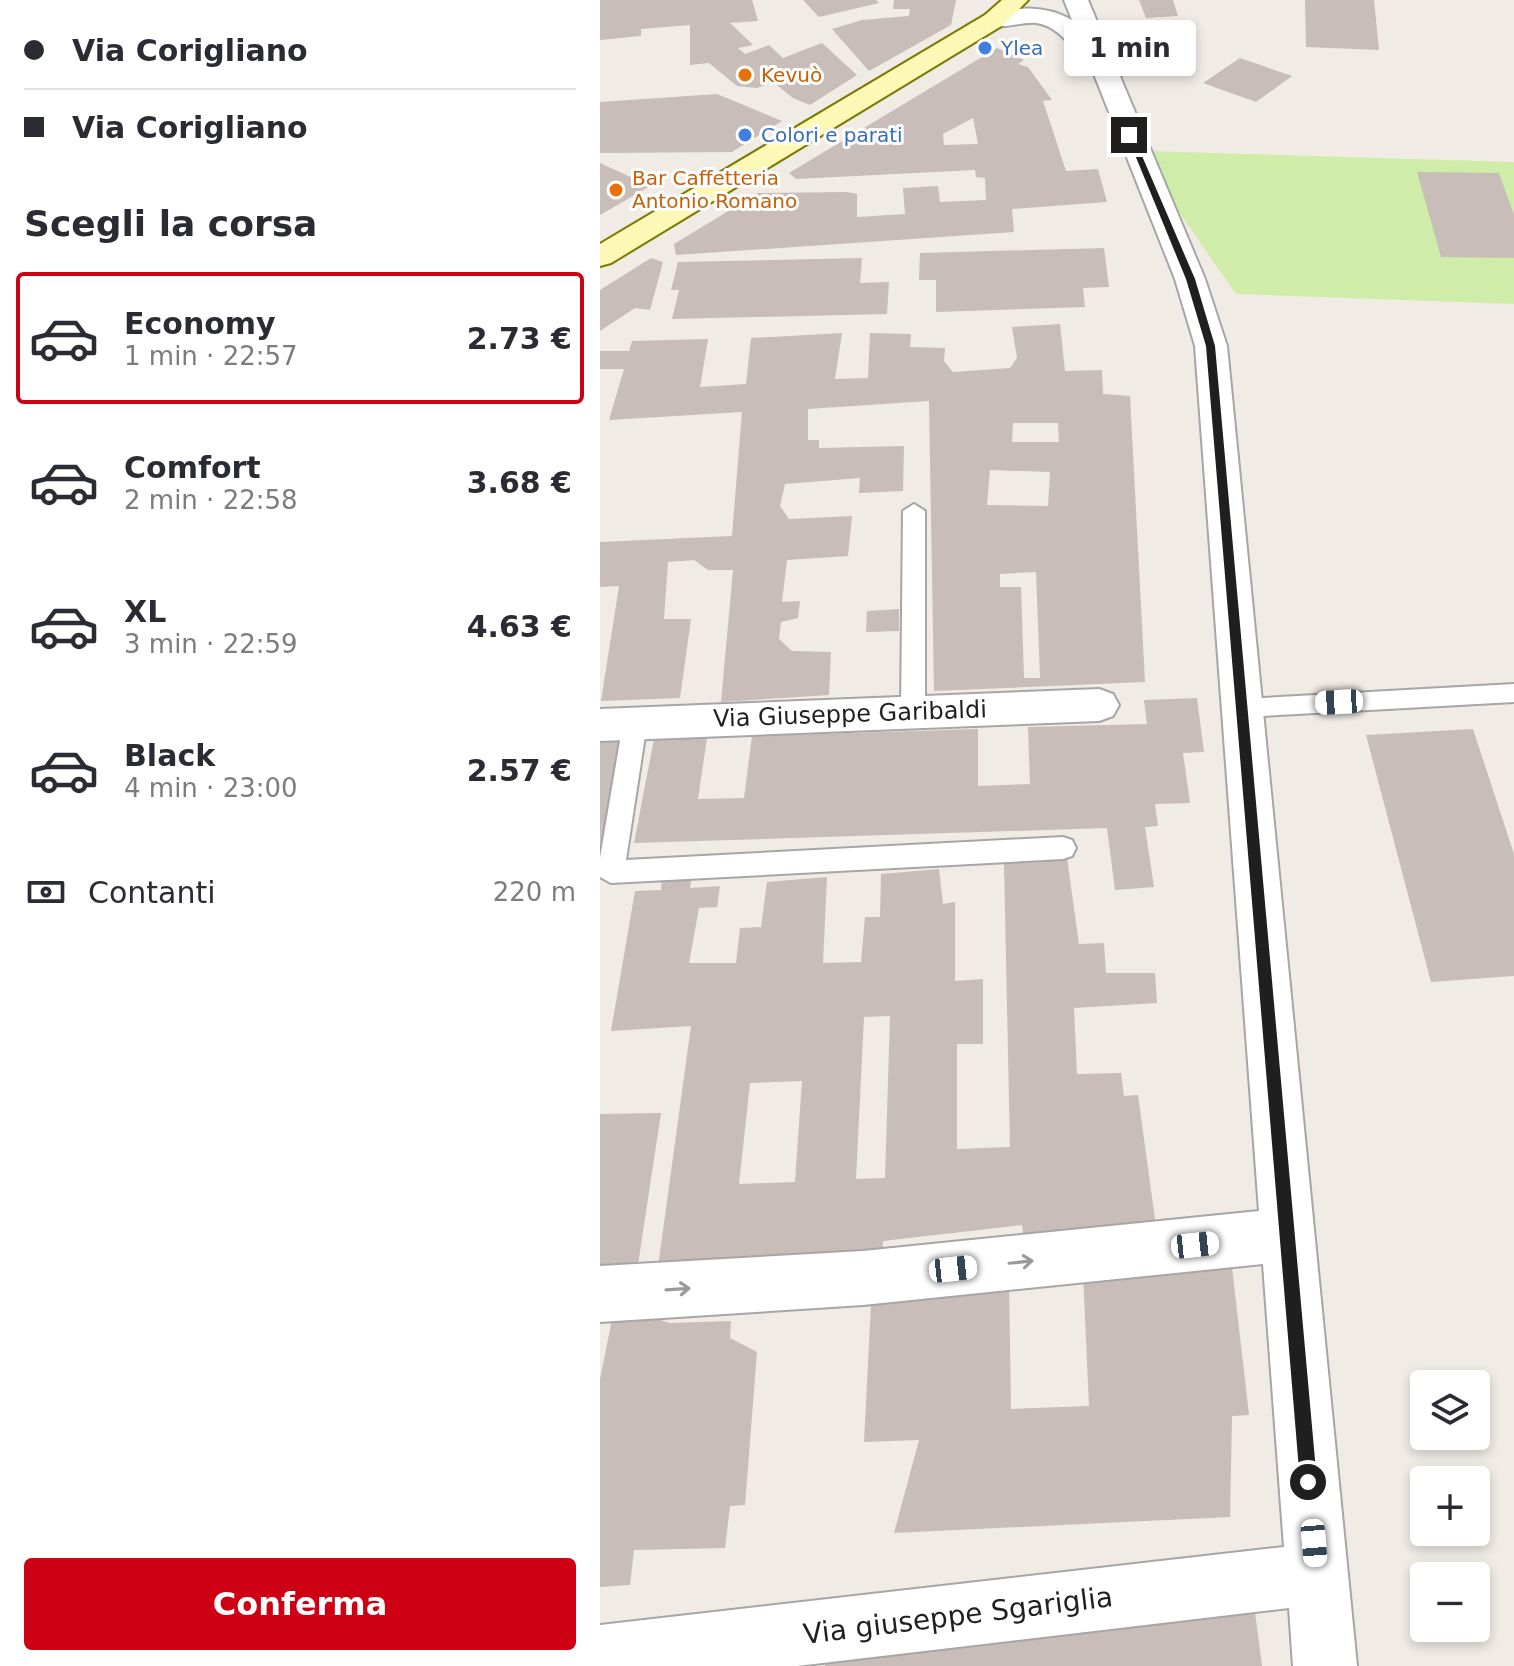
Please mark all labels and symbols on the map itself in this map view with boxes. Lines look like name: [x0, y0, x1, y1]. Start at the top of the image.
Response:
callout: 1 min: [1063, 19, 1195, 75]
place label: Ylea: [1000, 36, 1043, 60]
marker: Ylea: [976, 39, 994, 57]
place label: Kevuò: [761, 63, 822, 87]
marker: Kevuò: [736, 66, 754, 84]
route end: [1111, 117, 1147, 153]
place label: Colori e parati: [761, 123, 903, 147]
marker: Colori e parati: [736, 126, 754, 144]
place label: Bar Caffetteria Antonio Romano: [632, 166, 797, 213]
marker: Bar Caffetteria Antonio Romano: [607, 181, 625, 199]
car: [1314, 689, 1364, 715]
street label: Via Giuseppe Garibaldi: [713, 695, 987, 733]
car: [1170, 1231, 1220, 1259]
one-way arrow: [1007, 1254, 1034, 1269]
car: [928, 1255, 978, 1283]
one-way arrow: [664, 1281, 691, 1296]
route start: [1290, 1464, 1326, 1500]
car: [1300, 1518, 1328, 1568]
street label: Via giuseppe Sgariglia: [801, 1580, 1115, 1651]

